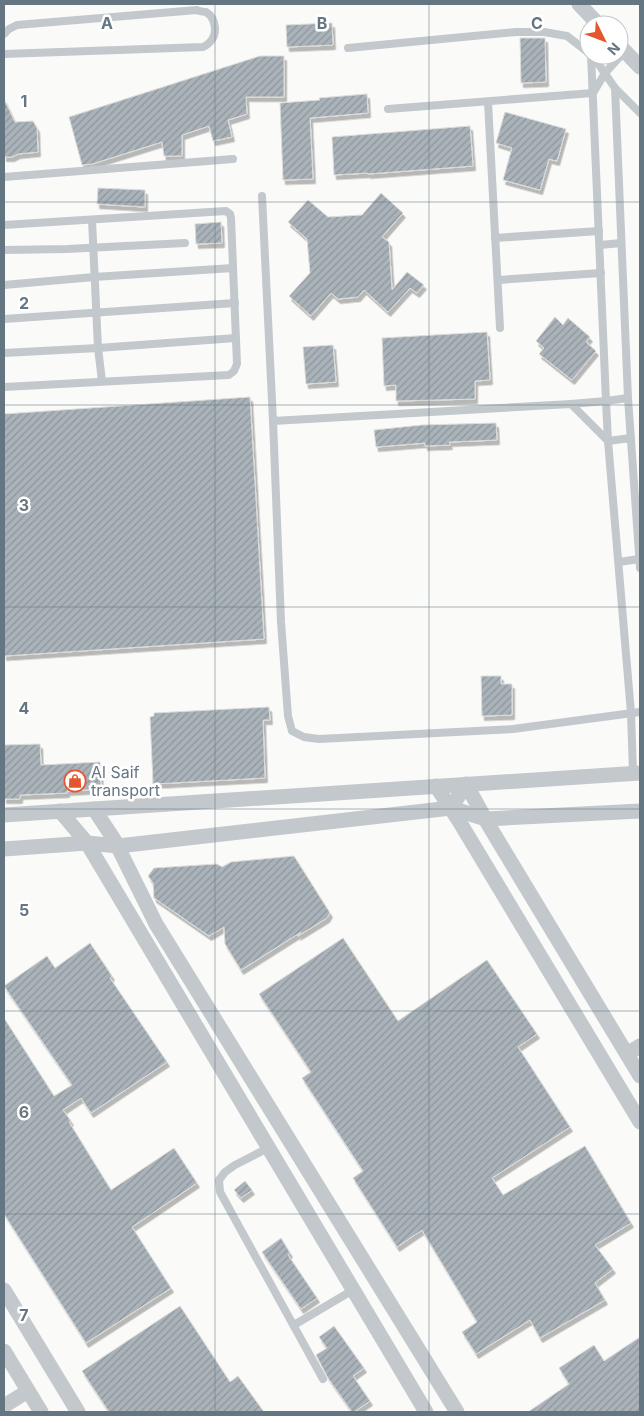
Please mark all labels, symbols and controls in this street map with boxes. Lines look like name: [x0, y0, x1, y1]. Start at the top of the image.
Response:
text: A: [101, 13, 113, 33]
text: B: [317, 13, 327, 33]
text: C: [531, 13, 543, 33]
north arrow: [579, 15, 629, 65]
text: N: [604, 39, 624, 59]
text: 1: [21, 91, 27, 111]
text: 2: [19, 293, 29, 313]
text: 3: [19, 495, 29, 515]
text: 4: [19, 698, 30, 718]
place label: Al Saif transport: [91, 762, 160, 800]
shop icon: Al Saif transport: [63, 769, 87, 793]
text: 5: [19, 900, 29, 920]
text: 6: [19, 1102, 29, 1122]
text: 7: [19, 1305, 29, 1325]

